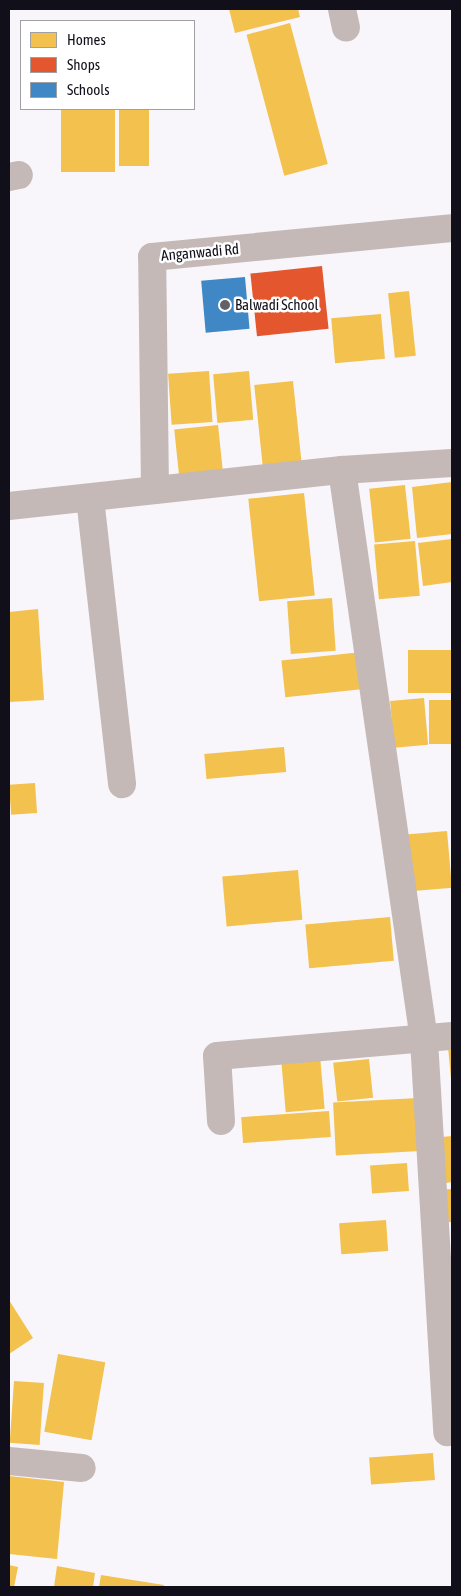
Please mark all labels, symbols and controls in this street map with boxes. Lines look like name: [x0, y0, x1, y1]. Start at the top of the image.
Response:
legend: [20, 20, 195, 110]
text: Homes: [67, 31, 106, 48]
text: Shops: [67, 56, 100, 73]
text: Schools: [67, 81, 110, 98]
street label: Anganwadi Rd: [160, 240, 240, 264]
place label: Balwadi School: [235, 296, 319, 314]
marker: Balwadi School: [219, 299, 231, 311]

